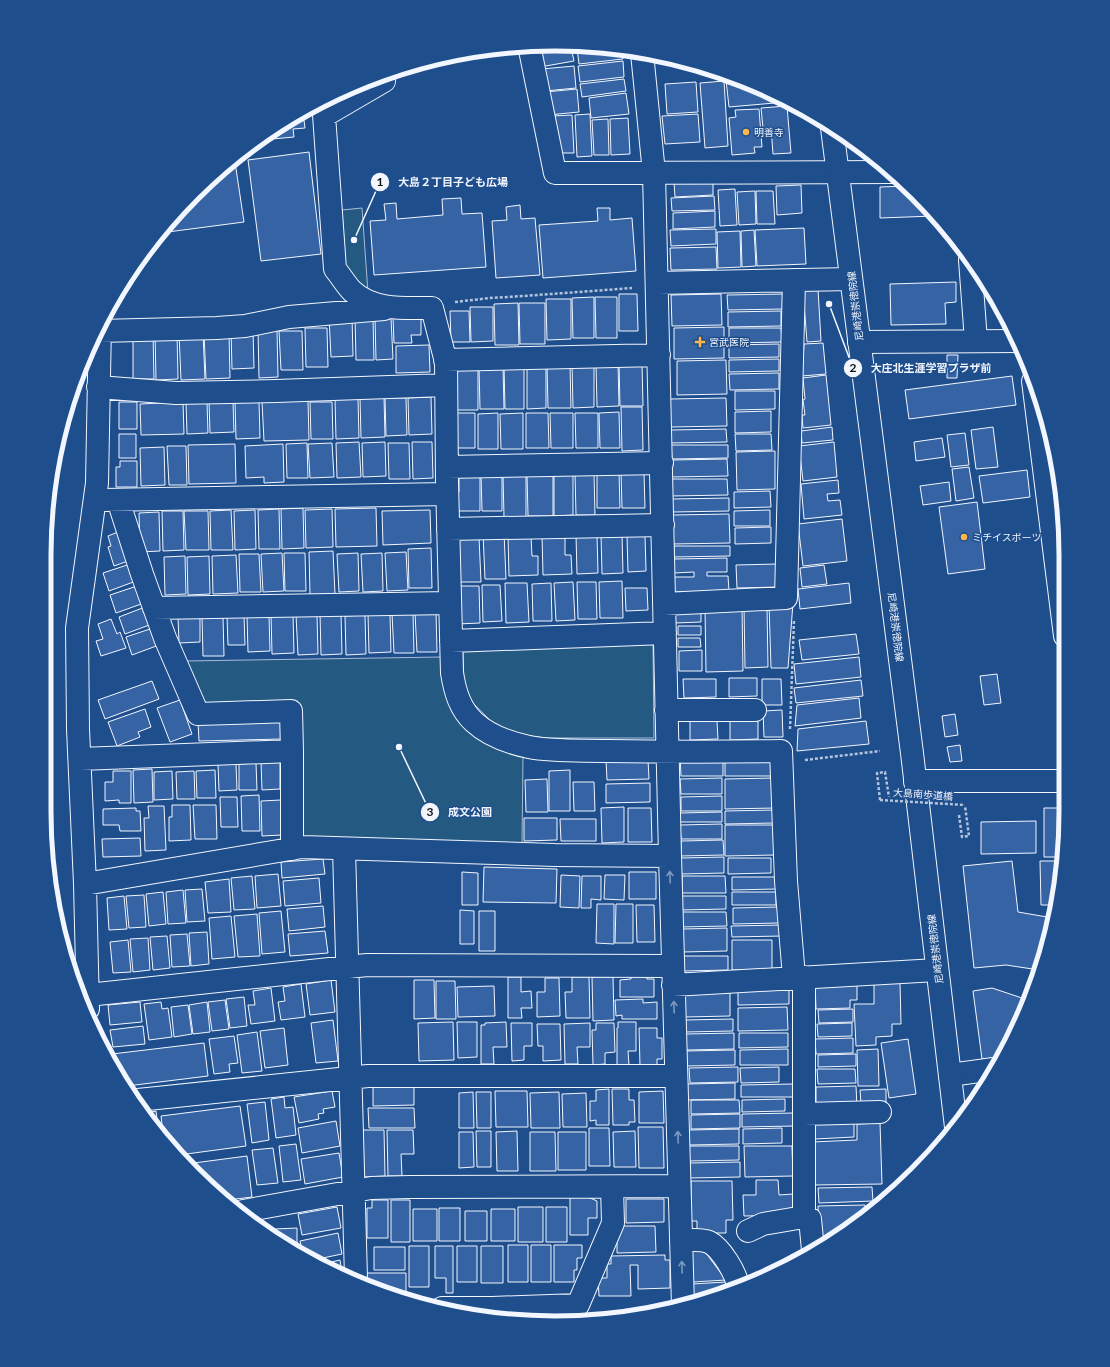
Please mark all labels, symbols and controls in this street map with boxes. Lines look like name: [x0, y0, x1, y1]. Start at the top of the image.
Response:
place label: 明善寺: [754, 126, 784, 138]
marker: 明善寺: [741, 127, 751, 137]
callout: 大島２丁目子ども広場: [370, 170, 516, 193]
text: 1: [377, 174, 384, 189]
text: 大島２丁目子ども広場: [398, 175, 508, 188]
street label: 尼崎港崇徳院線: [845, 271, 865, 341]
marker: 宮武医院: [694, 336, 706, 348]
place label: 宮武医院: [709, 336, 749, 348]
callout: 大庄北生涯学習プラザ前: [843, 356, 1000, 379]
text: 2: [850, 360, 857, 375]
text: 大庄北生涯学習プラザ前: [871, 361, 992, 374]
place label: ミチイスポーツ: [972, 531, 1042, 543]
marker: ミチイスポーツ: [959, 532, 969, 542]
street label: 尼崎港崇徳院線: [886, 592, 906, 662]
street label: 大島南歩道橋: [893, 786, 953, 802]
callout: 成文公園: [420, 800, 500, 823]
text: 3: [427, 804, 434, 819]
text: 成文公園: [448, 805, 492, 818]
one-way arrow: [666, 871, 674, 884]
street label: 尼崎港崇徳院線: [925, 914, 945, 984]
one-way arrow: [670, 1001, 678, 1014]
one-way arrow: [674, 1131, 681, 1144]
one-way arrow: [678, 1261, 685, 1274]

